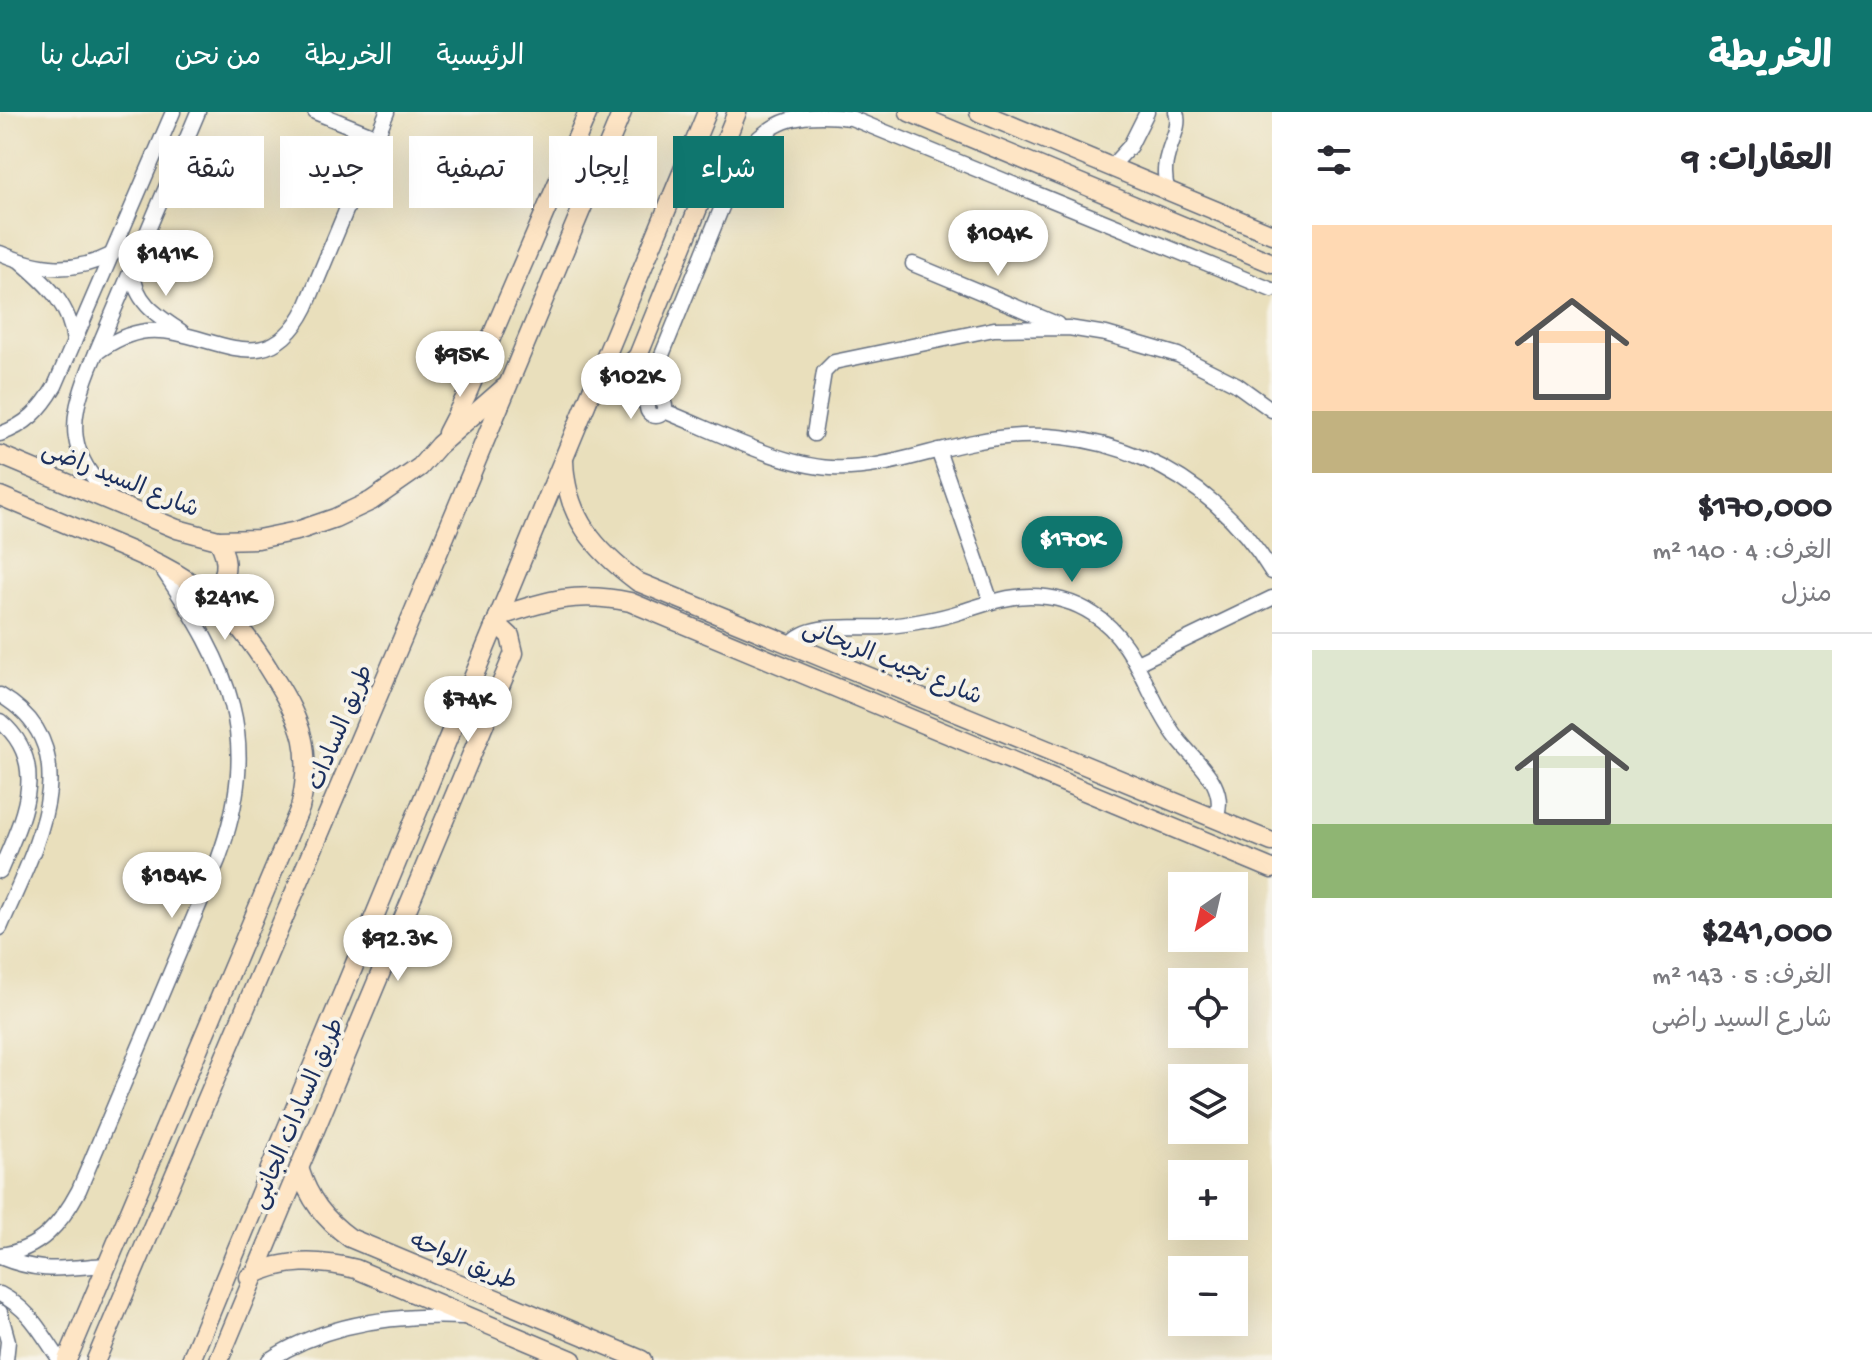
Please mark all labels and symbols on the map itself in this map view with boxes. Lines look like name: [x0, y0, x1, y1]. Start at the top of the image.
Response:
pin: $104K: [942, 210, 1054, 278]
pin: $141K: [110, 230, 222, 298]
pin: $95K: [413, 331, 507, 399]
pin: $102K: [575, 353, 687, 421]
street label: شارع السيد راضى: [37, 437, 202, 526]
pin: $170K: [1016, 516, 1128, 584]
pin: $241K: [169, 574, 281, 642]
street label: شارع نجيب الريحانى: [798, 615, 986, 713]
street label: طريق السادات: [303, 661, 382, 795]
pin: $74K: [421, 676, 515, 744]
pin: $184K: [116, 852, 228, 920]
north arrow: [1168, 872, 1248, 952]
pin: $92.3K: [333, 915, 463, 983]
street label: طريق السادات الجانبى: [246, 1015, 353, 1214]
street label: طريق الواحه: [405, 1228, 521, 1299]

